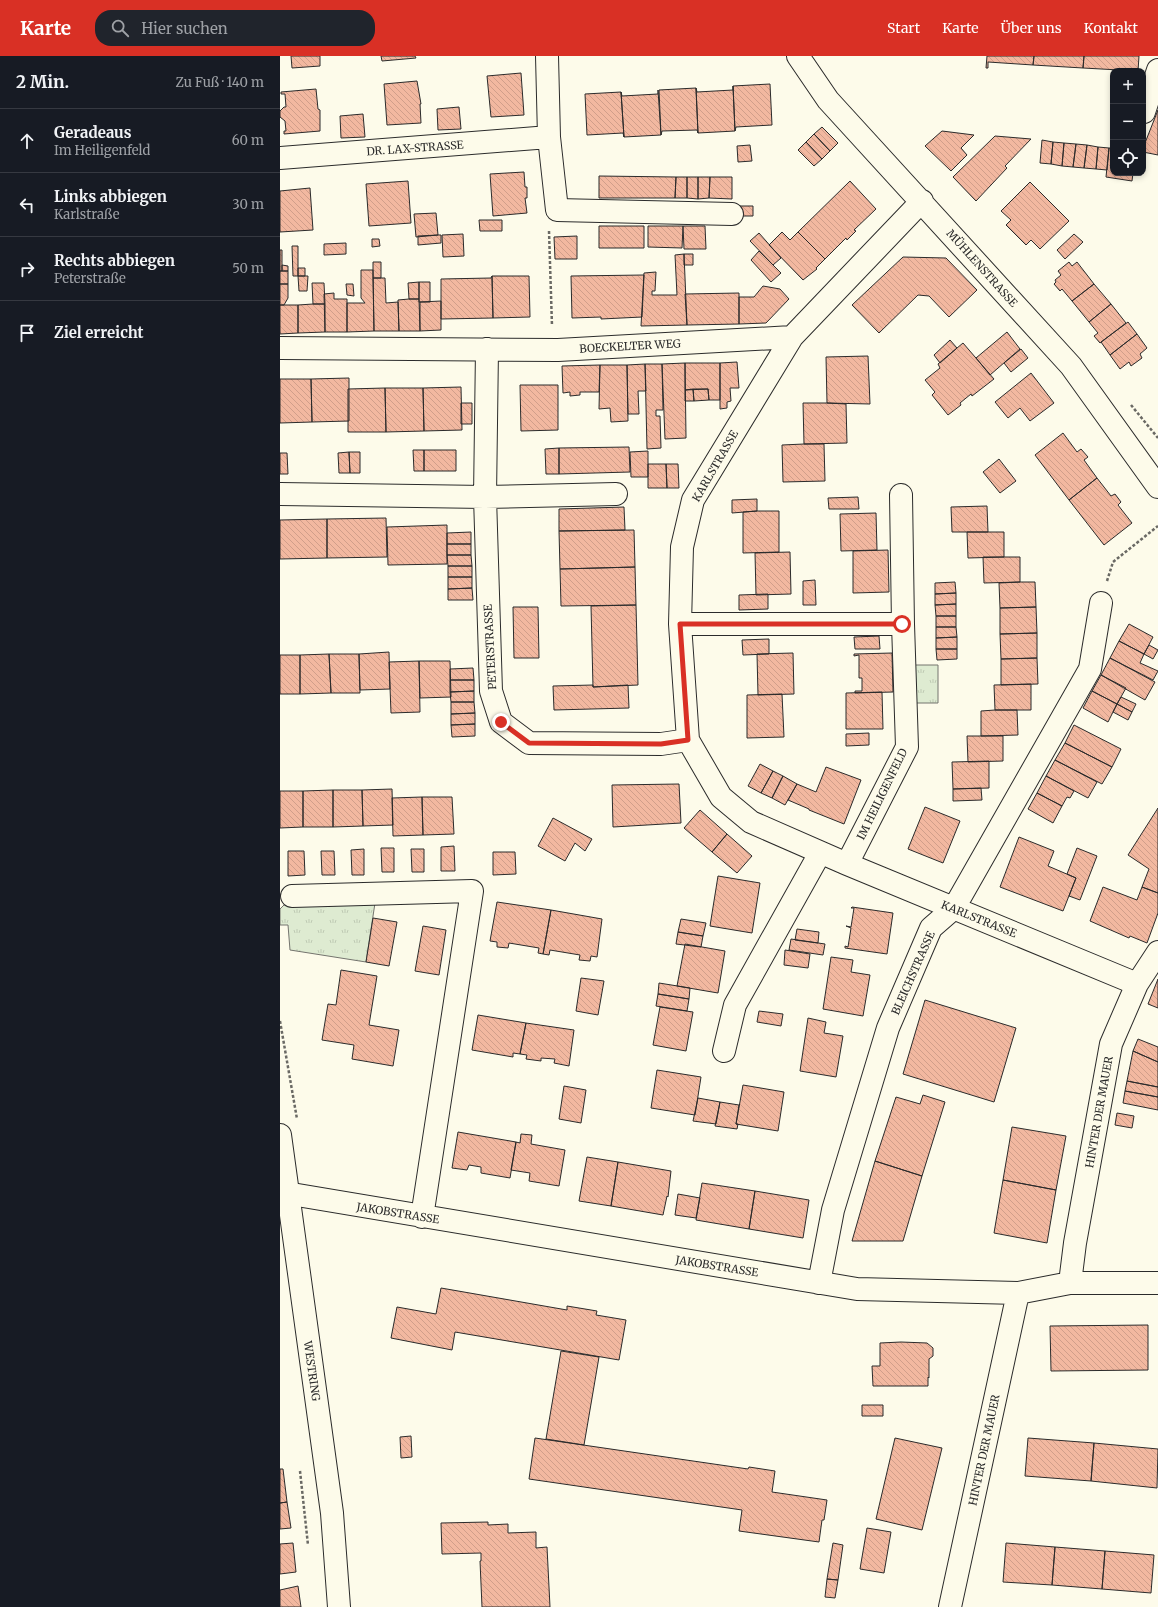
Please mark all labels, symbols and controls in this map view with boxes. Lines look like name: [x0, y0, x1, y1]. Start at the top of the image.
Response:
search box: [95, 10, 375, 46]
text: Karte: [20, 16, 71, 40]
icon: search: [109, 17, 131, 39]
text: Hier suchen: [141, 19, 228, 38]
text: Start: [887, 19, 920, 37]
text: Karte: [942, 19, 979, 37]
text: Über uns: [1001, 19, 1062, 37]
text: Kontakt: [1084, 19, 1138, 37]
map controls: [1110, 68, 1146, 176]
button: +: [1110, 68, 1146, 104]
text: 2 Min.: [16, 71, 69, 93]
text: Zu Fuß · 140 m: [176, 74, 264, 91]
button: −: [1110, 104, 1146, 140]
text: Geradeaus: [54, 123, 131, 142]
icon: ahead: [16, 130, 38, 152]
text: 60 m: [232, 132, 264, 149]
street label: DR. LAX-STRASSE: [366, 138, 464, 158]
button: locate: [1110, 140, 1146, 176]
text: Im Heiligenfeld: [54, 142, 150, 159]
text: Links abbiegen: [54, 187, 167, 206]
icon: left: [16, 194, 38, 216]
text: 30 m: [232, 196, 264, 213]
text: Karlstraße: [54, 206, 120, 223]
street label: MÜHLENSTRASSE: [944, 226, 1020, 310]
text: Rechts abbiegen: [54, 251, 175, 270]
icon: right: [16, 258, 38, 280]
text: 50 m: [232, 260, 264, 277]
text: Peterstraße: [54, 270, 126, 287]
icon: arrive: [16, 322, 38, 344]
text: Ziel erreicht: [54, 323, 144, 342]
street label: BOECKELTER WEG: [579, 336, 681, 356]
street label: KARLSTRASSE: [689, 428, 741, 504]
street label: PETERSTRASSE: [481, 604, 499, 690]
route start: [893, 615, 911, 633]
route end: [492, 713, 510, 731]
street label: IM HEILIGENFELD: [854, 746, 910, 842]
street label: KARLSTRASSE: [939, 897, 1019, 941]
street label: BLEICHSTRASSE: [888, 929, 938, 1017]
street label: HINTER DER MAUER: [1082, 1055, 1116, 1169]
street label: JAKOBSTRASSE: [355, 1199, 440, 1226]
street label: JAKOBSTRASSE: [674, 1252, 759, 1279]
street label: WESTRING: [301, 1339, 323, 1402]
street label: HINTER DER MAUER: [965, 1393, 1003, 1507]

